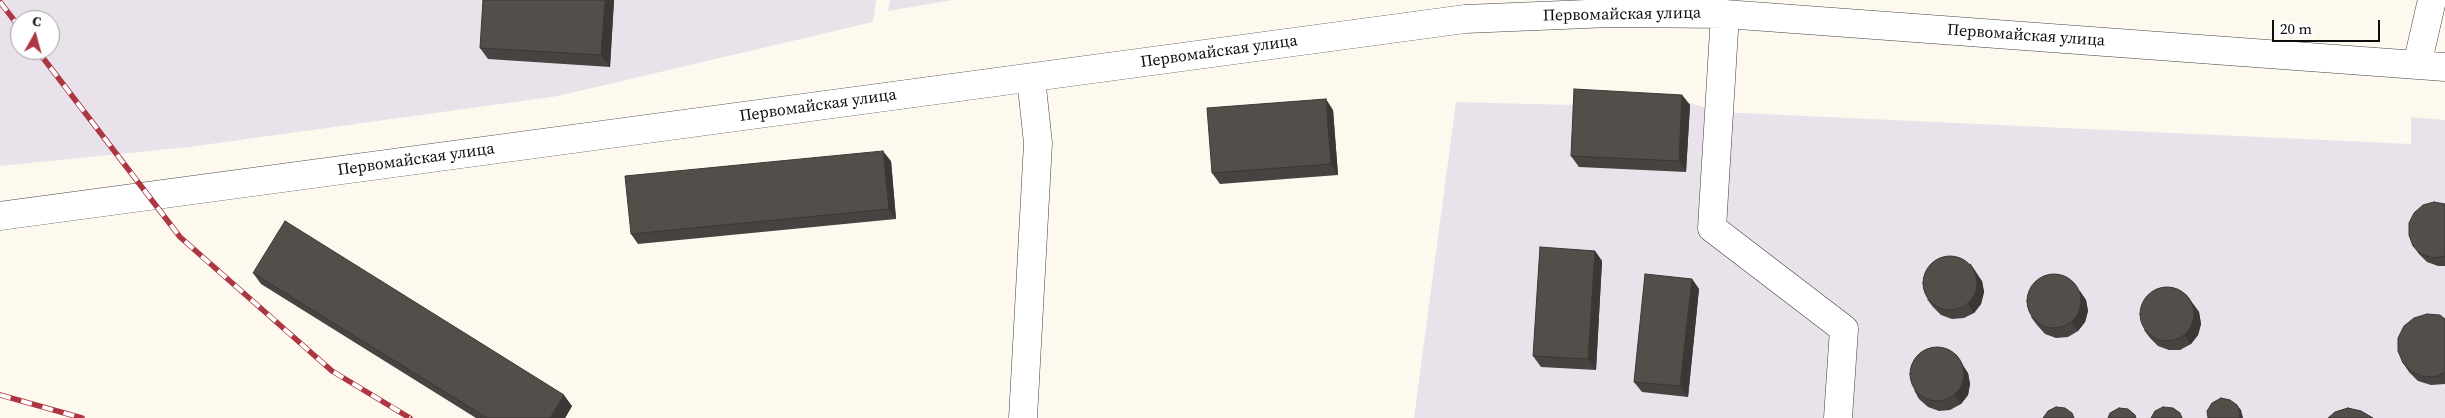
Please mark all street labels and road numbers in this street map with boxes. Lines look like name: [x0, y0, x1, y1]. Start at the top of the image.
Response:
street label: Первомайская улица: [1543, 4, 1701, 26]
street label: Первомайская улица: [1946, 21, 2106, 51]
street label: Первомайская улица: [1139, 31, 1299, 73]
street label: Первомайская улица: [738, 85, 898, 127]
street label: Первомайская улица: [336, 139, 496, 181]

